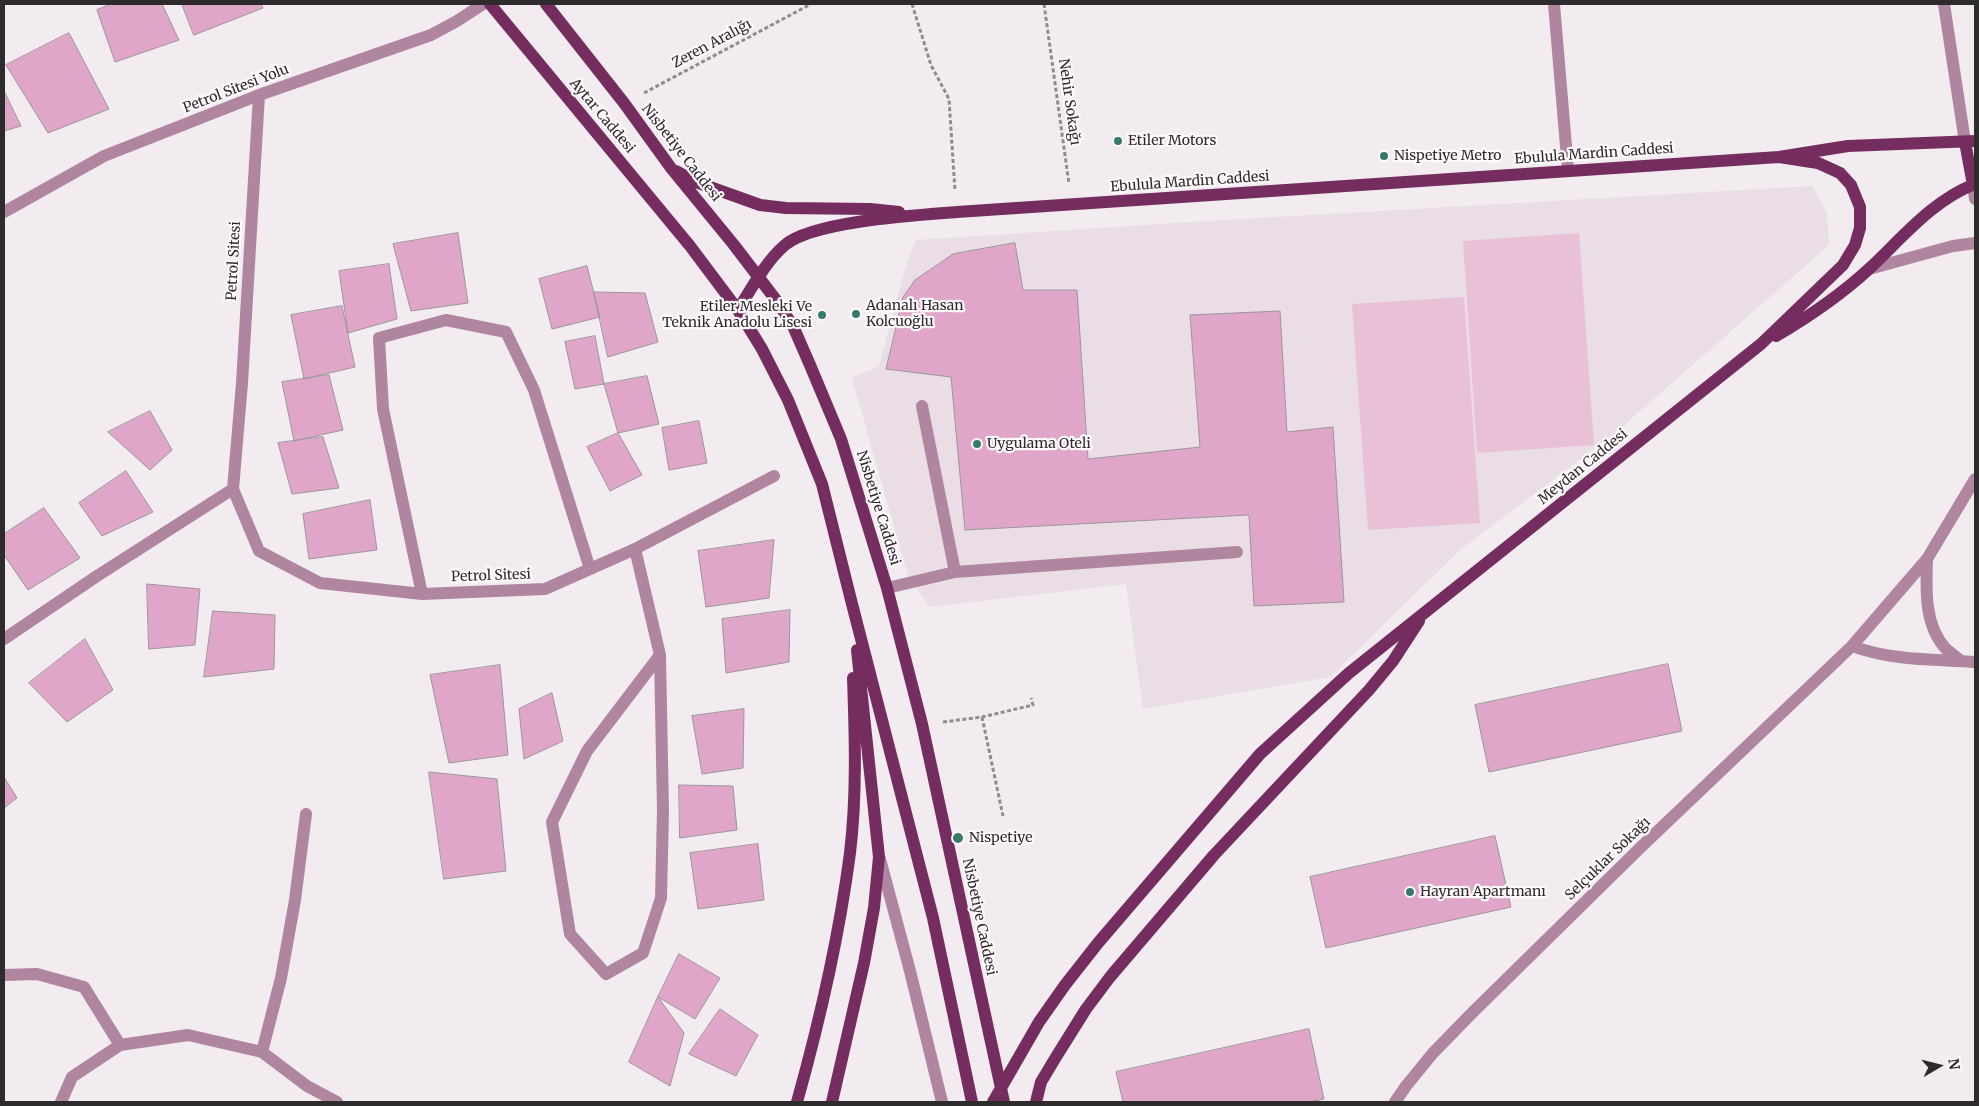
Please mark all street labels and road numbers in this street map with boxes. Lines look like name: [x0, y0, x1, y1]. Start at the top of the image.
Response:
street label: Zeren Aralığı: [669, 16, 755, 72]
street label: Nehir Sokağı: [1055, 58, 1083, 146]
street label: Petrol Sitesi Yolu: [181, 61, 291, 117]
street label: Aytar Caddesi: [566, 75, 638, 157]
street label: Nisbetiye Caddesi: [638, 101, 724, 205]
street label: Ebulula Mardin Caddesi: [1514, 140, 1674, 168]
street label: Ebulula Mardin Caddesi: [1110, 168, 1270, 196]
street label: Petrol Sitesi: [224, 221, 244, 301]
street label: Meydan Caddesi: [1535, 426, 1631, 508]
street label: Nisbetiye Caddesi: [853, 449, 903, 567]
street label: Petrol Sitesi: [451, 566, 531, 586]
street label: Selçuklar Sokağı: [1562, 814, 1654, 904]
street label: Nisbetiye Caddesi: [958, 857, 1000, 977]

